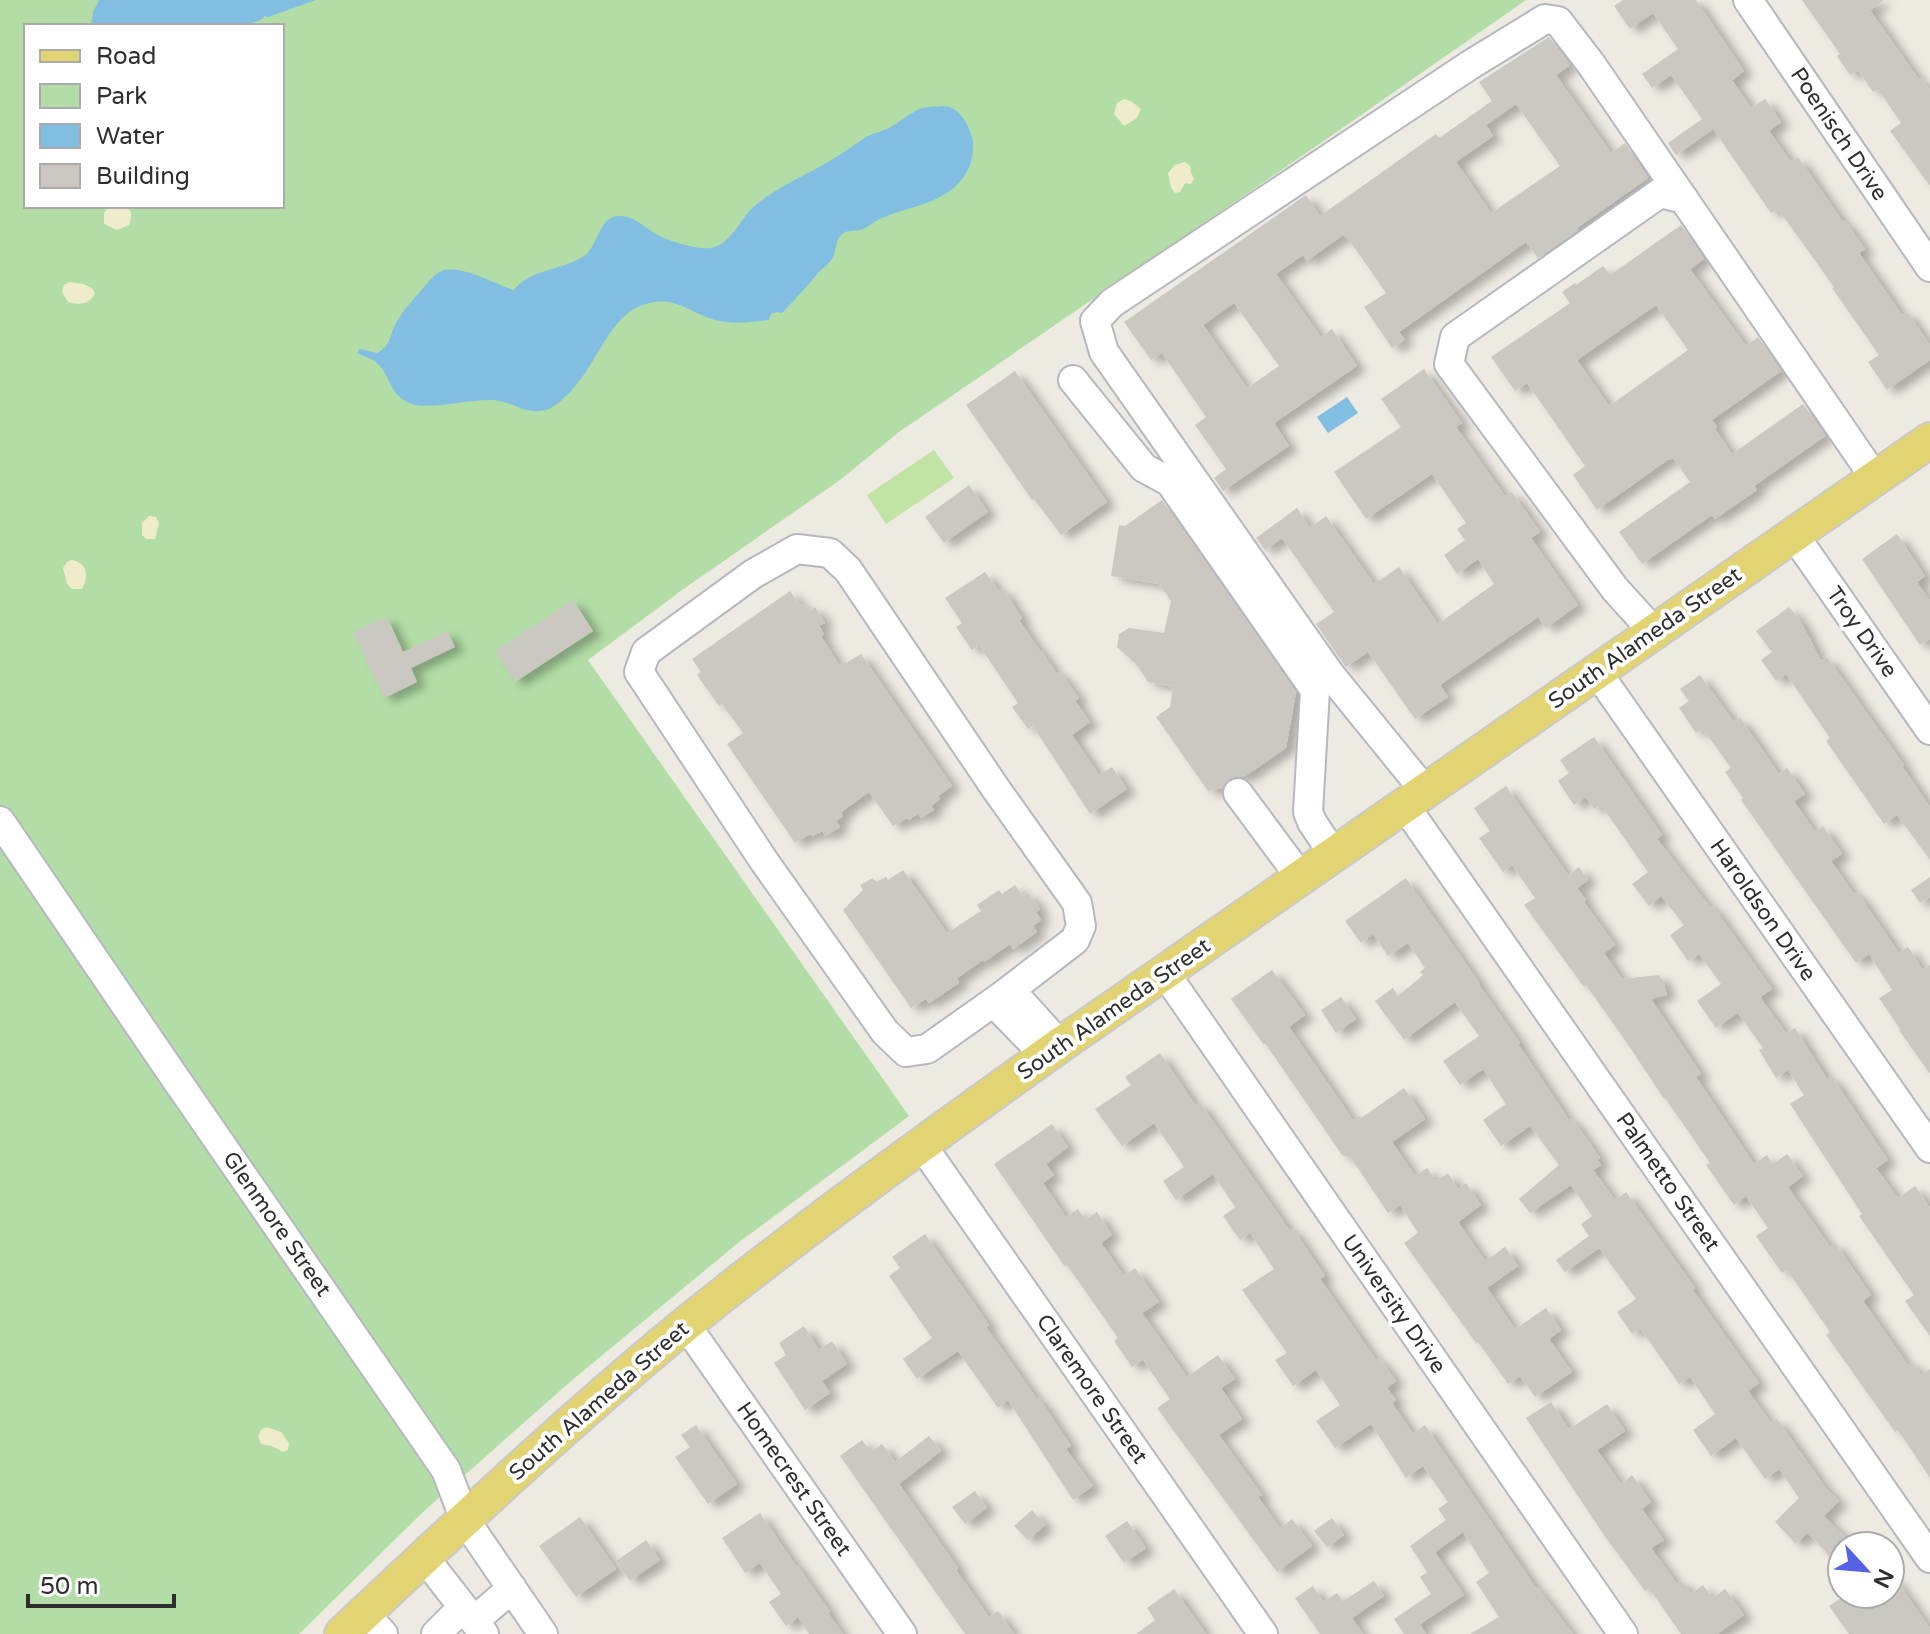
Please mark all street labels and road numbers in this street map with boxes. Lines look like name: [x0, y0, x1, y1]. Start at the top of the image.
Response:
street label: Poenisch Drive: [1785, 63, 1893, 205]
street label: South Alameda Street: [1544, 562, 1746, 714]
street label: Troy Drive: [1821, 581, 1903, 683]
street label: Haroldson Drive: [1704, 834, 1822, 986]
street label: South Alameda Street: [1013, 933, 1215, 1085]
street label: Palmetto Street: [1611, 1108, 1725, 1256]
street label: Glenmore Street: [217, 1147, 337, 1301]
street label: University Drive: [1336, 1230, 1452, 1378]
street label: Claremore Street: [1031, 1309, 1153, 1469]
street label: South Alameda Street: [504, 1316, 694, 1486]
street label: Homecrest Street: [731, 1397, 857, 1561]

